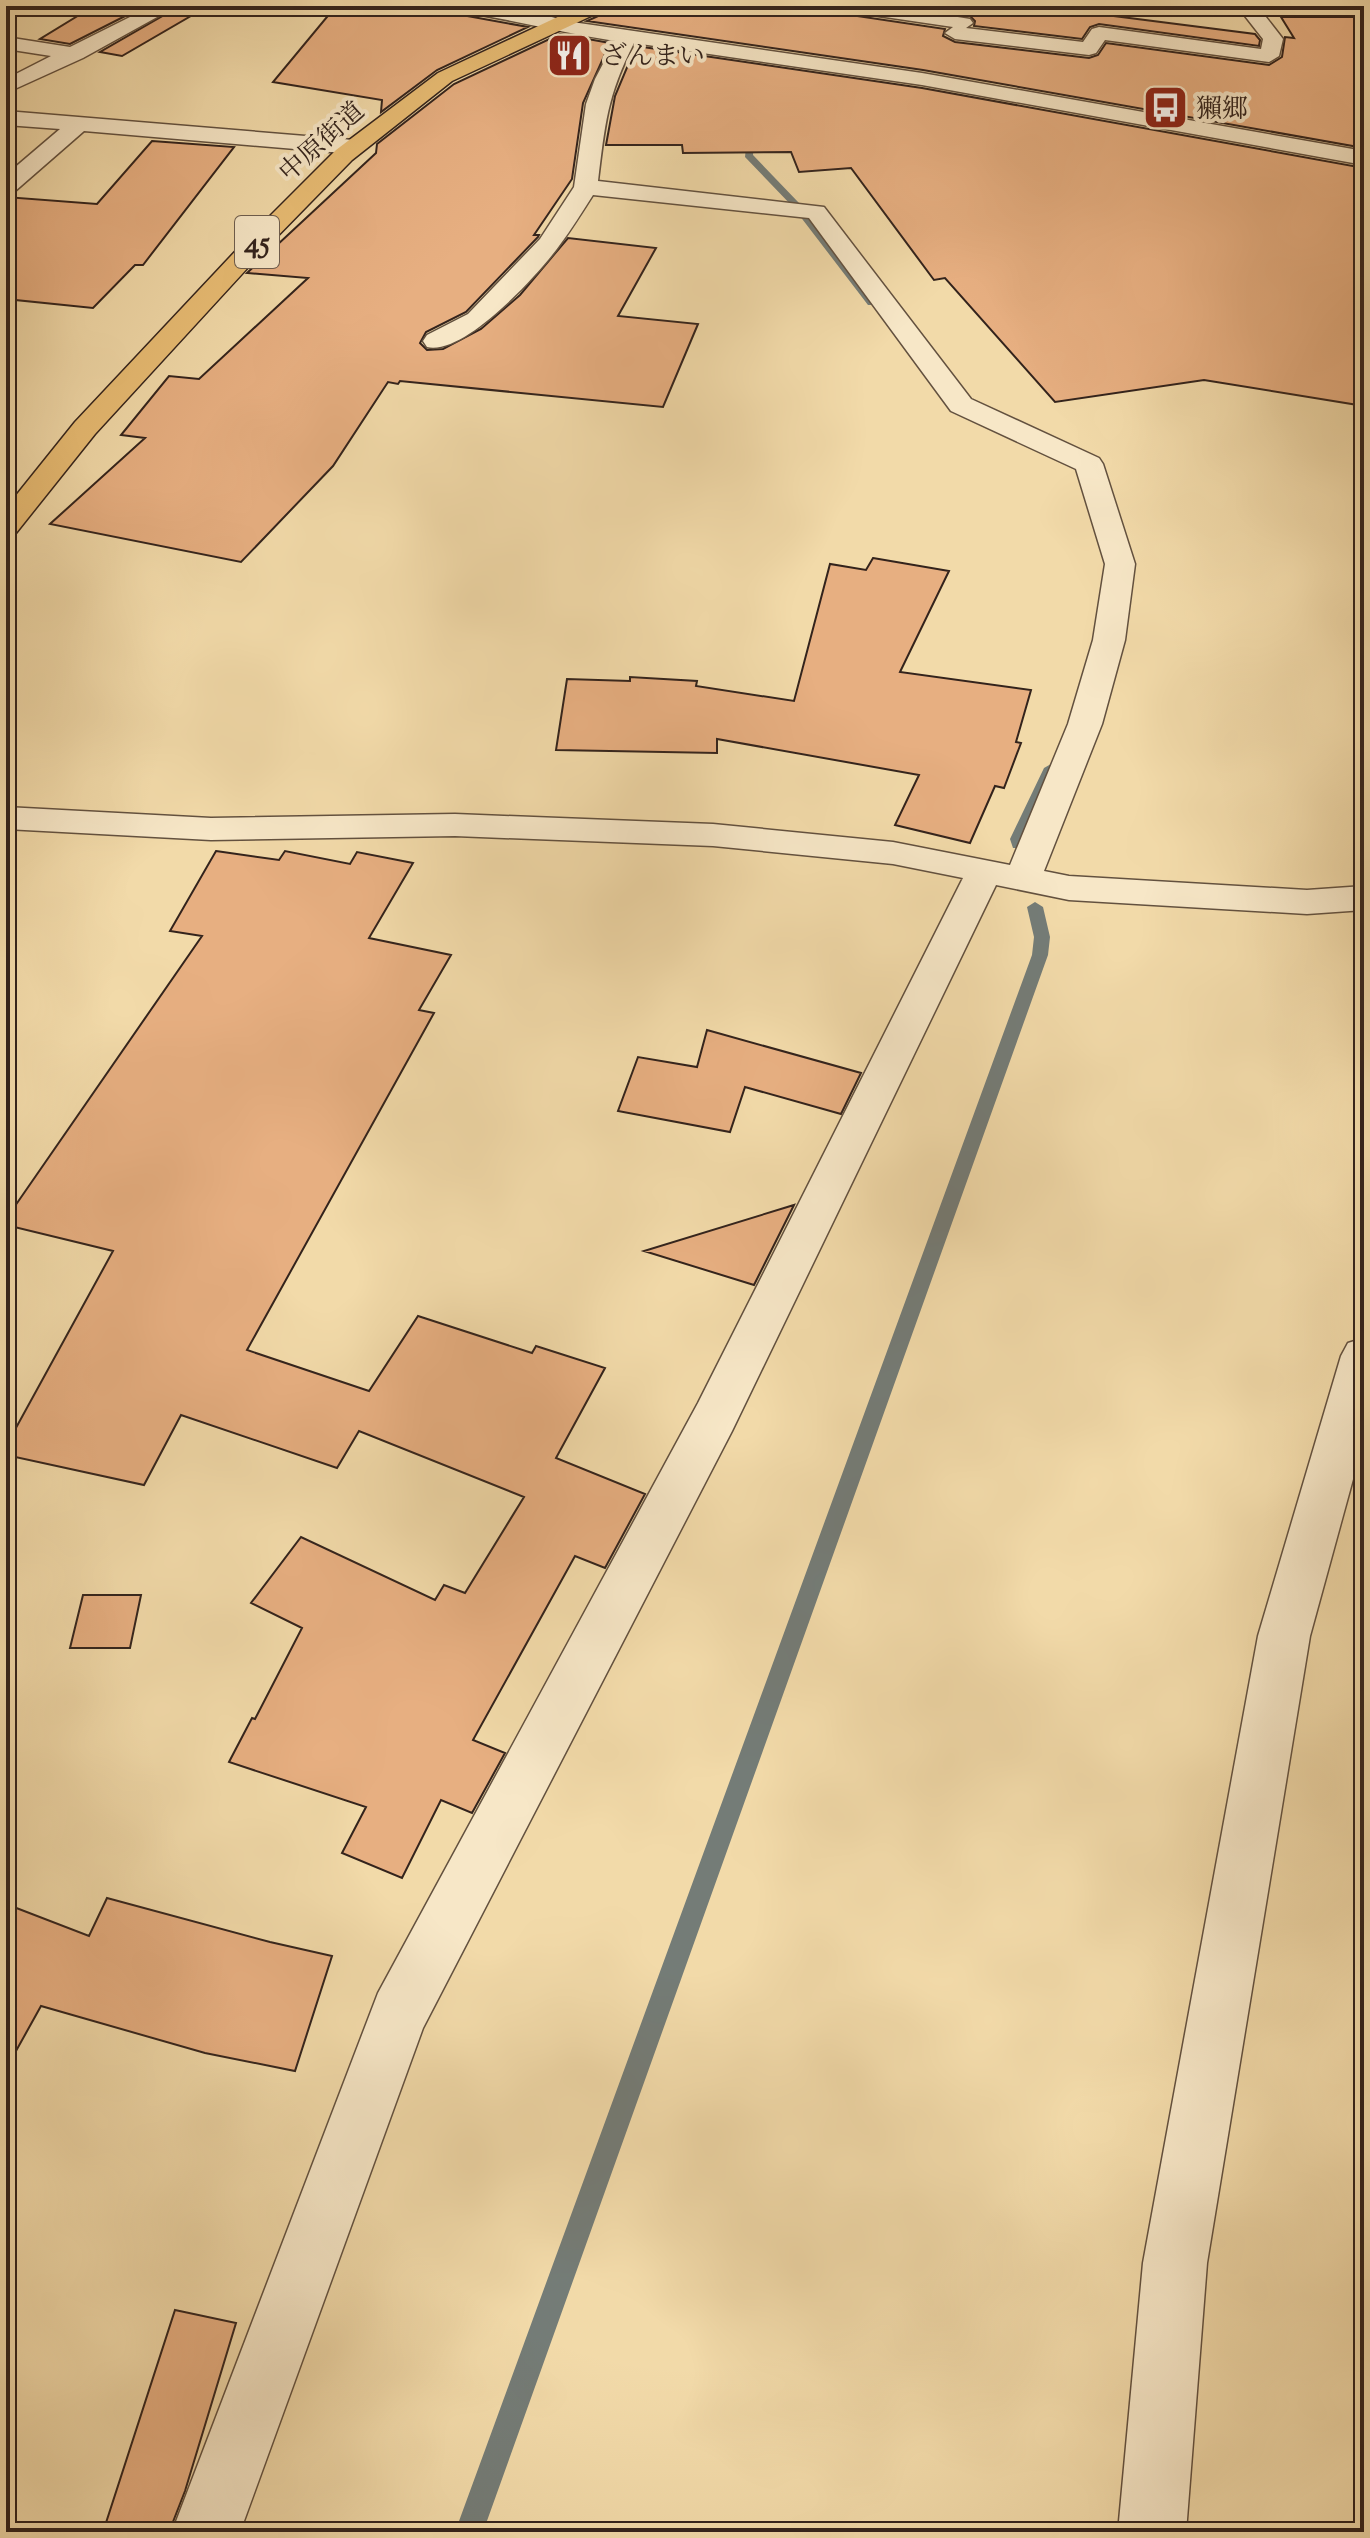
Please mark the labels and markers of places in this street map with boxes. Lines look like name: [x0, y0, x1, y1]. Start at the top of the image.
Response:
restaurant icon: ざんまい: [546, 31, 594, 79]
place label: ざんまい: [601, 39, 705, 76]
bus stop icon: 獺郷: [1141, 84, 1189, 132]
place label: 獺郷: [1196, 92, 1248, 129]

